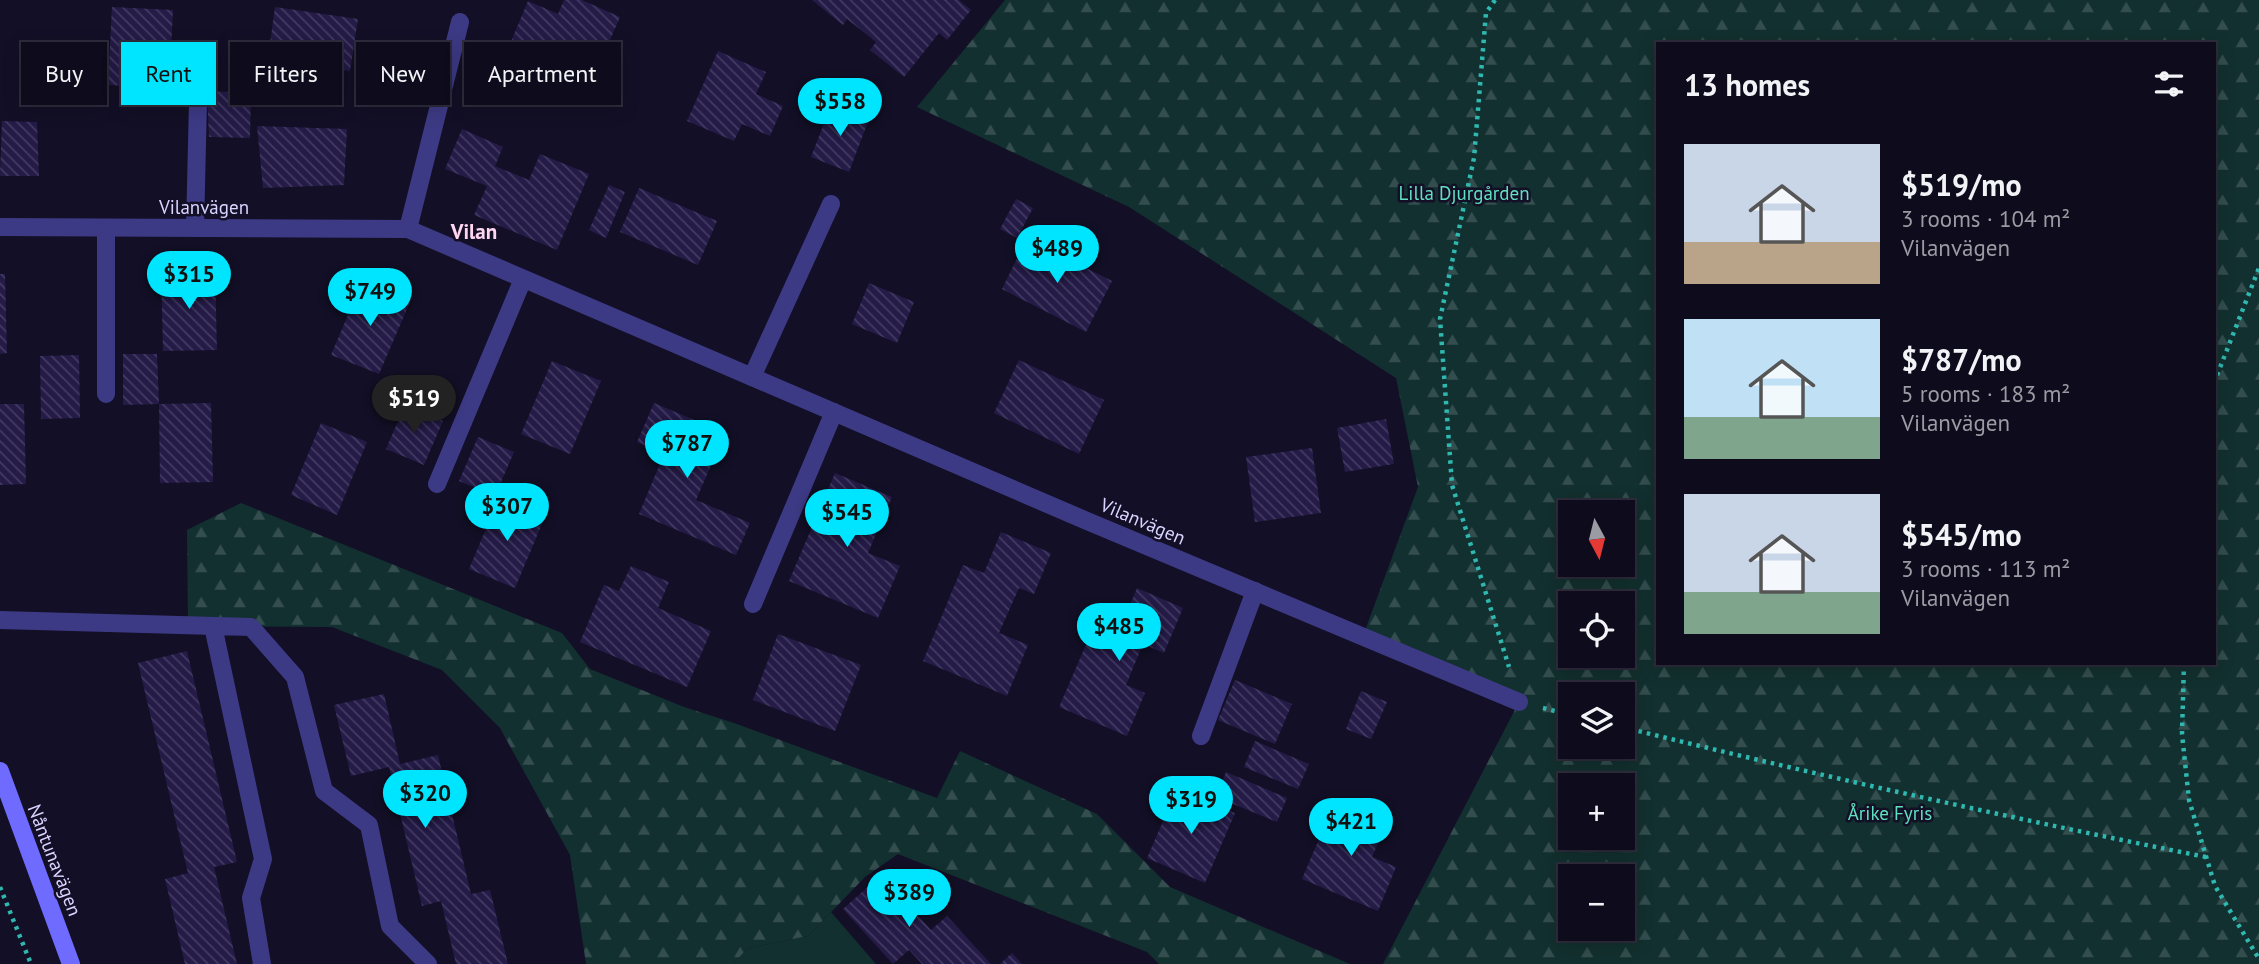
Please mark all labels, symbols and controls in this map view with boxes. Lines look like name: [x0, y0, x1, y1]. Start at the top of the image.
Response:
chip: Buy: [21, 42, 107, 105]
chip: Rent: [121, 42, 216, 105]
chip: Filters: [230, 42, 342, 105]
chip: New: [356, 42, 450, 105]
chip: Apartment: [464, 42, 621, 105]
text: 13 homes: [1684, 65, 1810, 104]
icon: filters: [2150, 65, 2188, 103]
pin: $558: [799, 78, 881, 138]
text: $558: [814, 86, 866, 115]
text: $519/mo: [1901, 165, 2022, 204]
icon: home: [1740, 172, 1824, 256]
park label: Lilla Djurgården: [1398, 181, 1530, 205]
street label: Vilanvägen: [158, 195, 249, 219]
text: 3 rooms · 104 m²: [1901, 204, 2070, 233]
district label: Vilan: [450, 218, 497, 245]
pin: $489: [1016, 226, 1098, 285]
text: $489: [1031, 233, 1083, 262]
text: Vilanvägen: [1901, 233, 2010, 262]
pin: $315: [148, 252, 230, 311]
text: $315: [163, 259, 215, 288]
pin: $749: [329, 268, 411, 328]
text: $749: [344, 276, 396, 305]
text: $787/mo: [1901, 340, 2022, 379]
icon: home: [1740, 347, 1824, 431]
pin: $519: [373, 376, 455, 435]
text: 5 rooms · 183 m²: [1901, 379, 2070, 408]
text: $519: [388, 383, 440, 412]
text: Vilanvägen: [1901, 408, 2010, 437]
pin: $787: [646, 420, 728, 480]
text: $787: [661, 428, 713, 457]
pin: $307: [466, 484, 548, 543]
pin: $545: [806, 490, 888, 549]
text: $307: [481, 491, 533, 520]
street label: Vilanvägen: [1096, 492, 1189, 550]
text: $545: [821, 497, 873, 526]
north arrow: [1558, 500, 1634, 578]
map controls: [1558, 500, 1635, 941]
text: $545/mo: [1901, 515, 2022, 554]
icon: home: [1740, 522, 1824, 606]
text: 3 rooms · 113 m²: [1901, 554, 2070, 583]
text: Vilanvägen: [1901, 583, 2010, 612]
button: locate: [1558, 591, 1635, 668]
pin: $485: [1078, 604, 1160, 663]
text: $485: [1093, 611, 1145, 640]
button: layers: [1558, 682, 1635, 759]
pin: $320: [384, 770, 466, 830]
button: +: [1558, 773, 1635, 850]
pin: $319: [1150, 776, 1232, 836]
text: $320: [399, 778, 451, 807]
text: $319: [1165, 784, 1217, 813]
pin: $421: [1310, 798, 1392, 858]
street label: Nåntunavägen: [23, 801, 87, 919]
park label: Årike Fyris: [1848, 801, 1932, 825]
text: $421: [1325, 806, 1377, 835]
button: −: [1558, 864, 1635, 941]
pin: $389: [868, 870, 950, 929]
text: $389: [883, 877, 935, 906]

